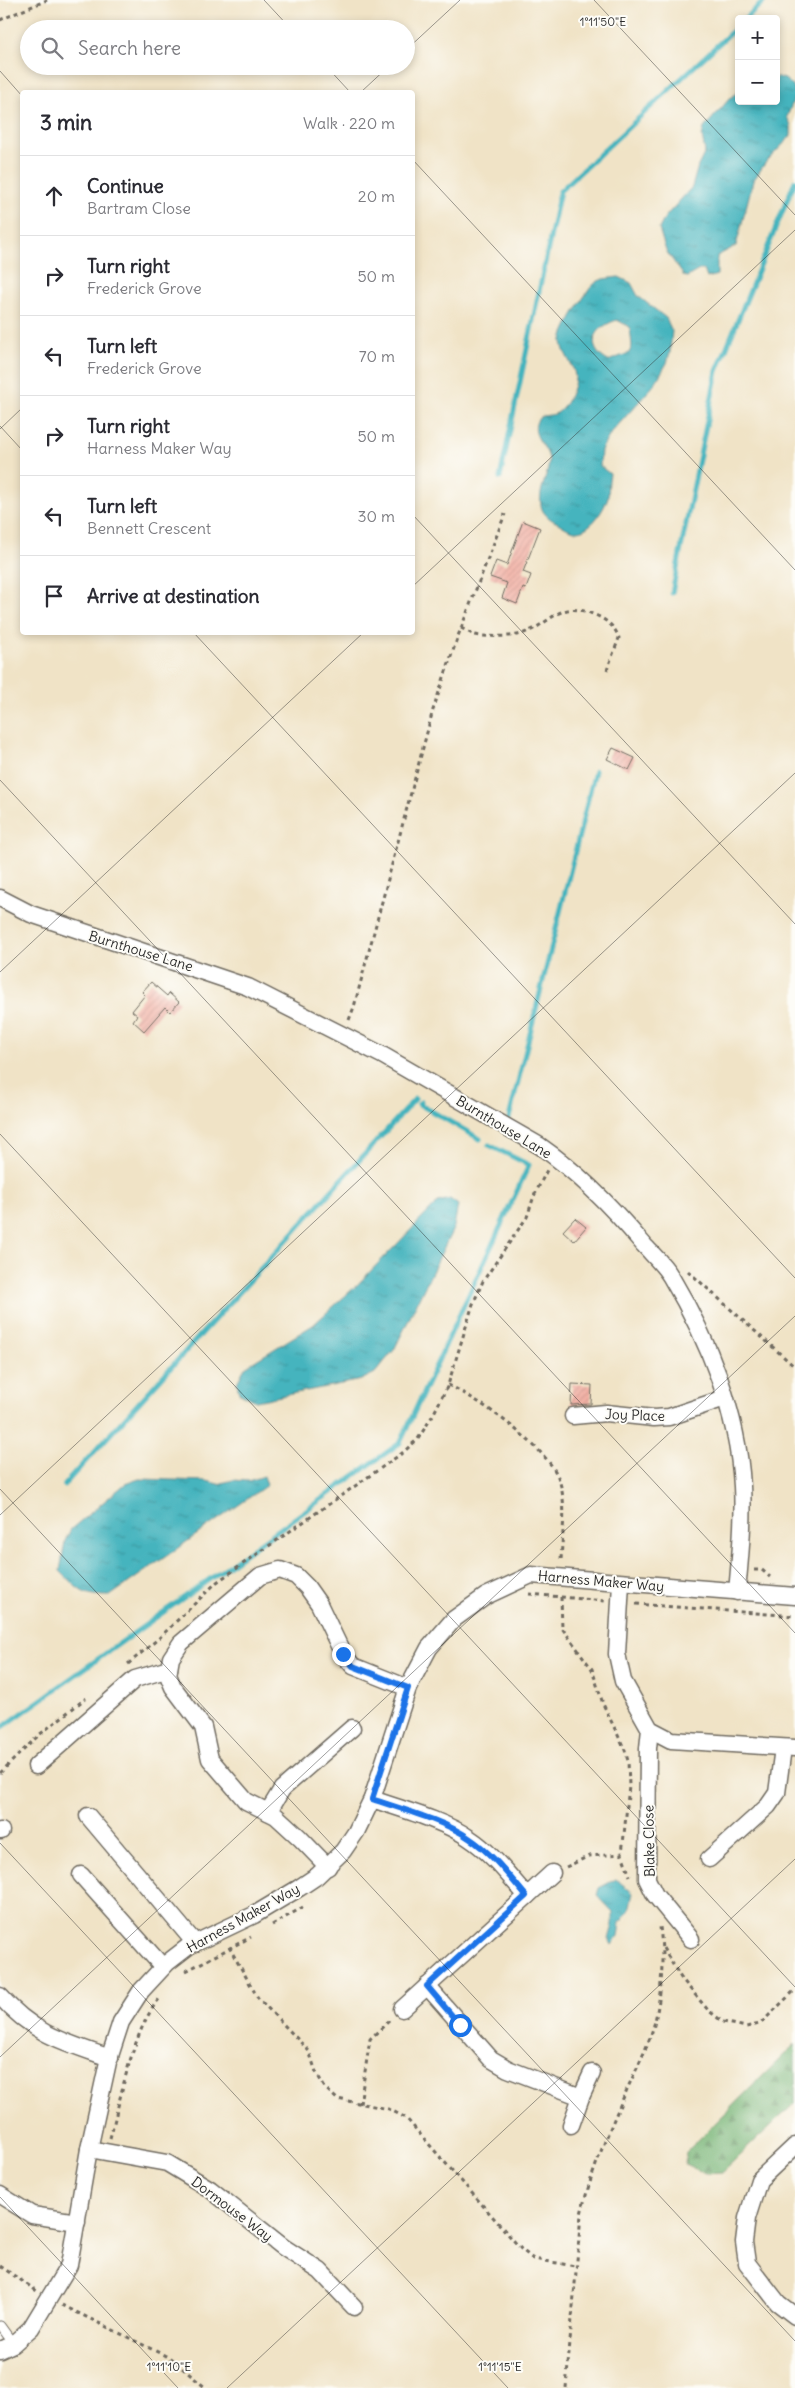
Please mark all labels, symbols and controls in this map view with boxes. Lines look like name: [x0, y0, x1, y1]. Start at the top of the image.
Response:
text: 1°11'50"E: [580, 14, 626, 29]
map controls: [735, 15, 780, 105]
button: +: [735, 15, 780, 60]
search box: [20, 20, 415, 75]
icon: search: [38, 34, 66, 62]
text: Search here: [78, 36, 181, 60]
button: −: [735, 60, 780, 105]
text: 3 min: [40, 109, 92, 136]
text: Walk · 220 m: [303, 113, 395, 133]
text: Continue: [87, 174, 164, 198]
icon: ahead: [40, 182, 68, 210]
text: 20 m: [358, 186, 395, 206]
text: Bartram Close: [87, 198, 191, 218]
text: Turn right: [87, 254, 170, 278]
icon: right: [40, 262, 68, 290]
text: 50 m: [357, 266, 395, 286]
text: Frederick Grove: [87, 278, 202, 298]
text: Turn left: [87, 334, 157, 358]
icon: left: [40, 342, 68, 370]
text: 70 m: [359, 346, 395, 366]
text: Frederick Grove: [87, 358, 202, 378]
text: Turn right: [87, 414, 170, 438]
icon: right: [40, 422, 68, 450]
text: 50 m: [357, 426, 395, 446]
text: Harness Maker Way: [87, 438, 232, 458]
text: Turn left: [87, 494, 157, 518]
icon: left: [40, 502, 68, 530]
text: 30 m: [358, 506, 395, 526]
text: Bennett Crescent: [87, 518, 211, 538]
icon: arrive: [40, 582, 68, 610]
text: Arrive at destination: [87, 584, 260, 608]
street label: Burnthouse Lane: [87, 927, 195, 975]
street label: Burnthouse Lane: [453, 1091, 555, 1163]
street label: Joy Place: [605, 1405, 665, 1425]
street label: Harness Maker Way: [537, 1567, 665, 1595]
route end: [332, 1643, 355, 1666]
street label: Blake Close: [639, 1805, 659, 1877]
street label: Harness Maker Way: [183, 1879, 303, 1957]
route start: [449, 2014, 472, 2037]
street label: Dormouse Way: [188, 2173, 276, 2245]
text: 1°11'10"E: [147, 2359, 191, 2374]
text: 1°11'15"E: [478, 2359, 522, 2374]

